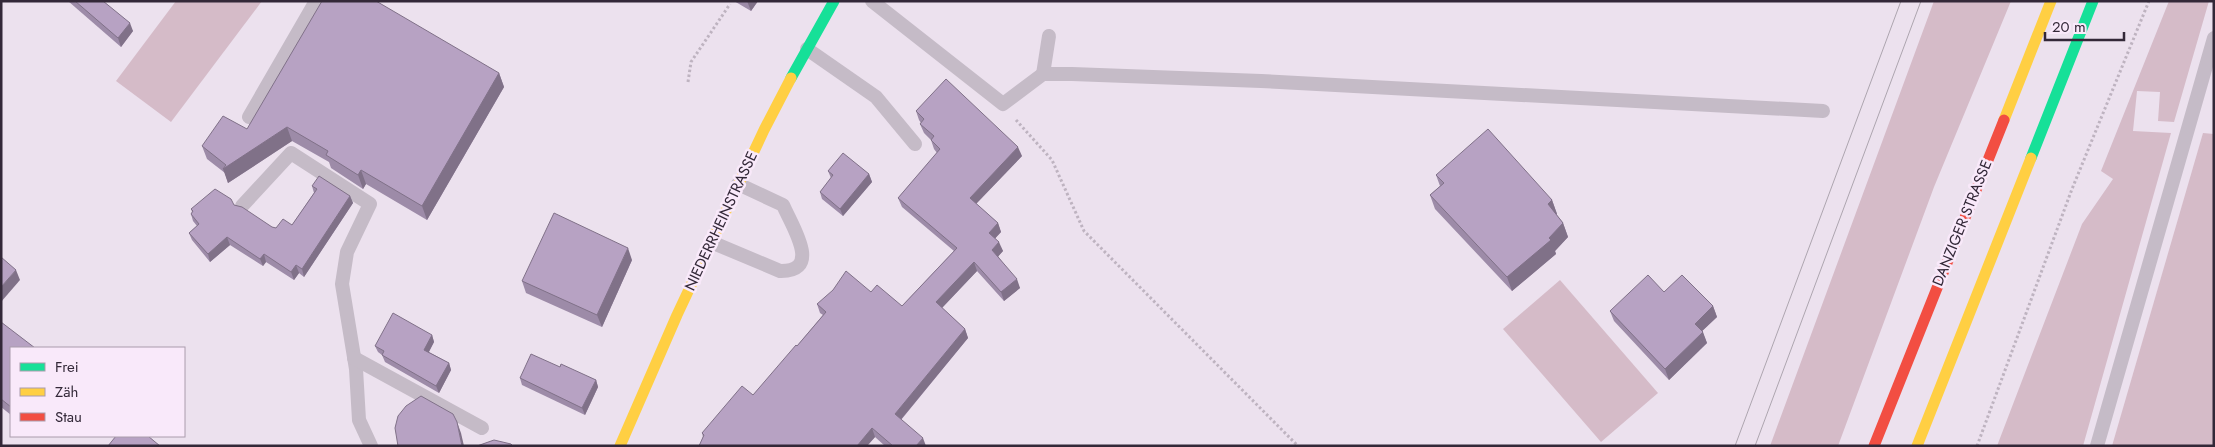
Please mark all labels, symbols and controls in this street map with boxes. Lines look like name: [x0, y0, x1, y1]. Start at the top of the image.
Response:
scale bar: [2045, 10, 2124, 42]
text: 20 m: [2052, 16, 2086, 38]
street label: NIEDERRHEINSTRASSE: [679, 148, 763, 294]
street label: DANZIGER STRASSE: [1927, 157, 1997, 289]
legend: [10, 347, 185, 437]
text: Frei: [55, 356, 79, 378]
text: Zäh: [55, 381, 78, 403]
text: Stau: [55, 406, 82, 428]

